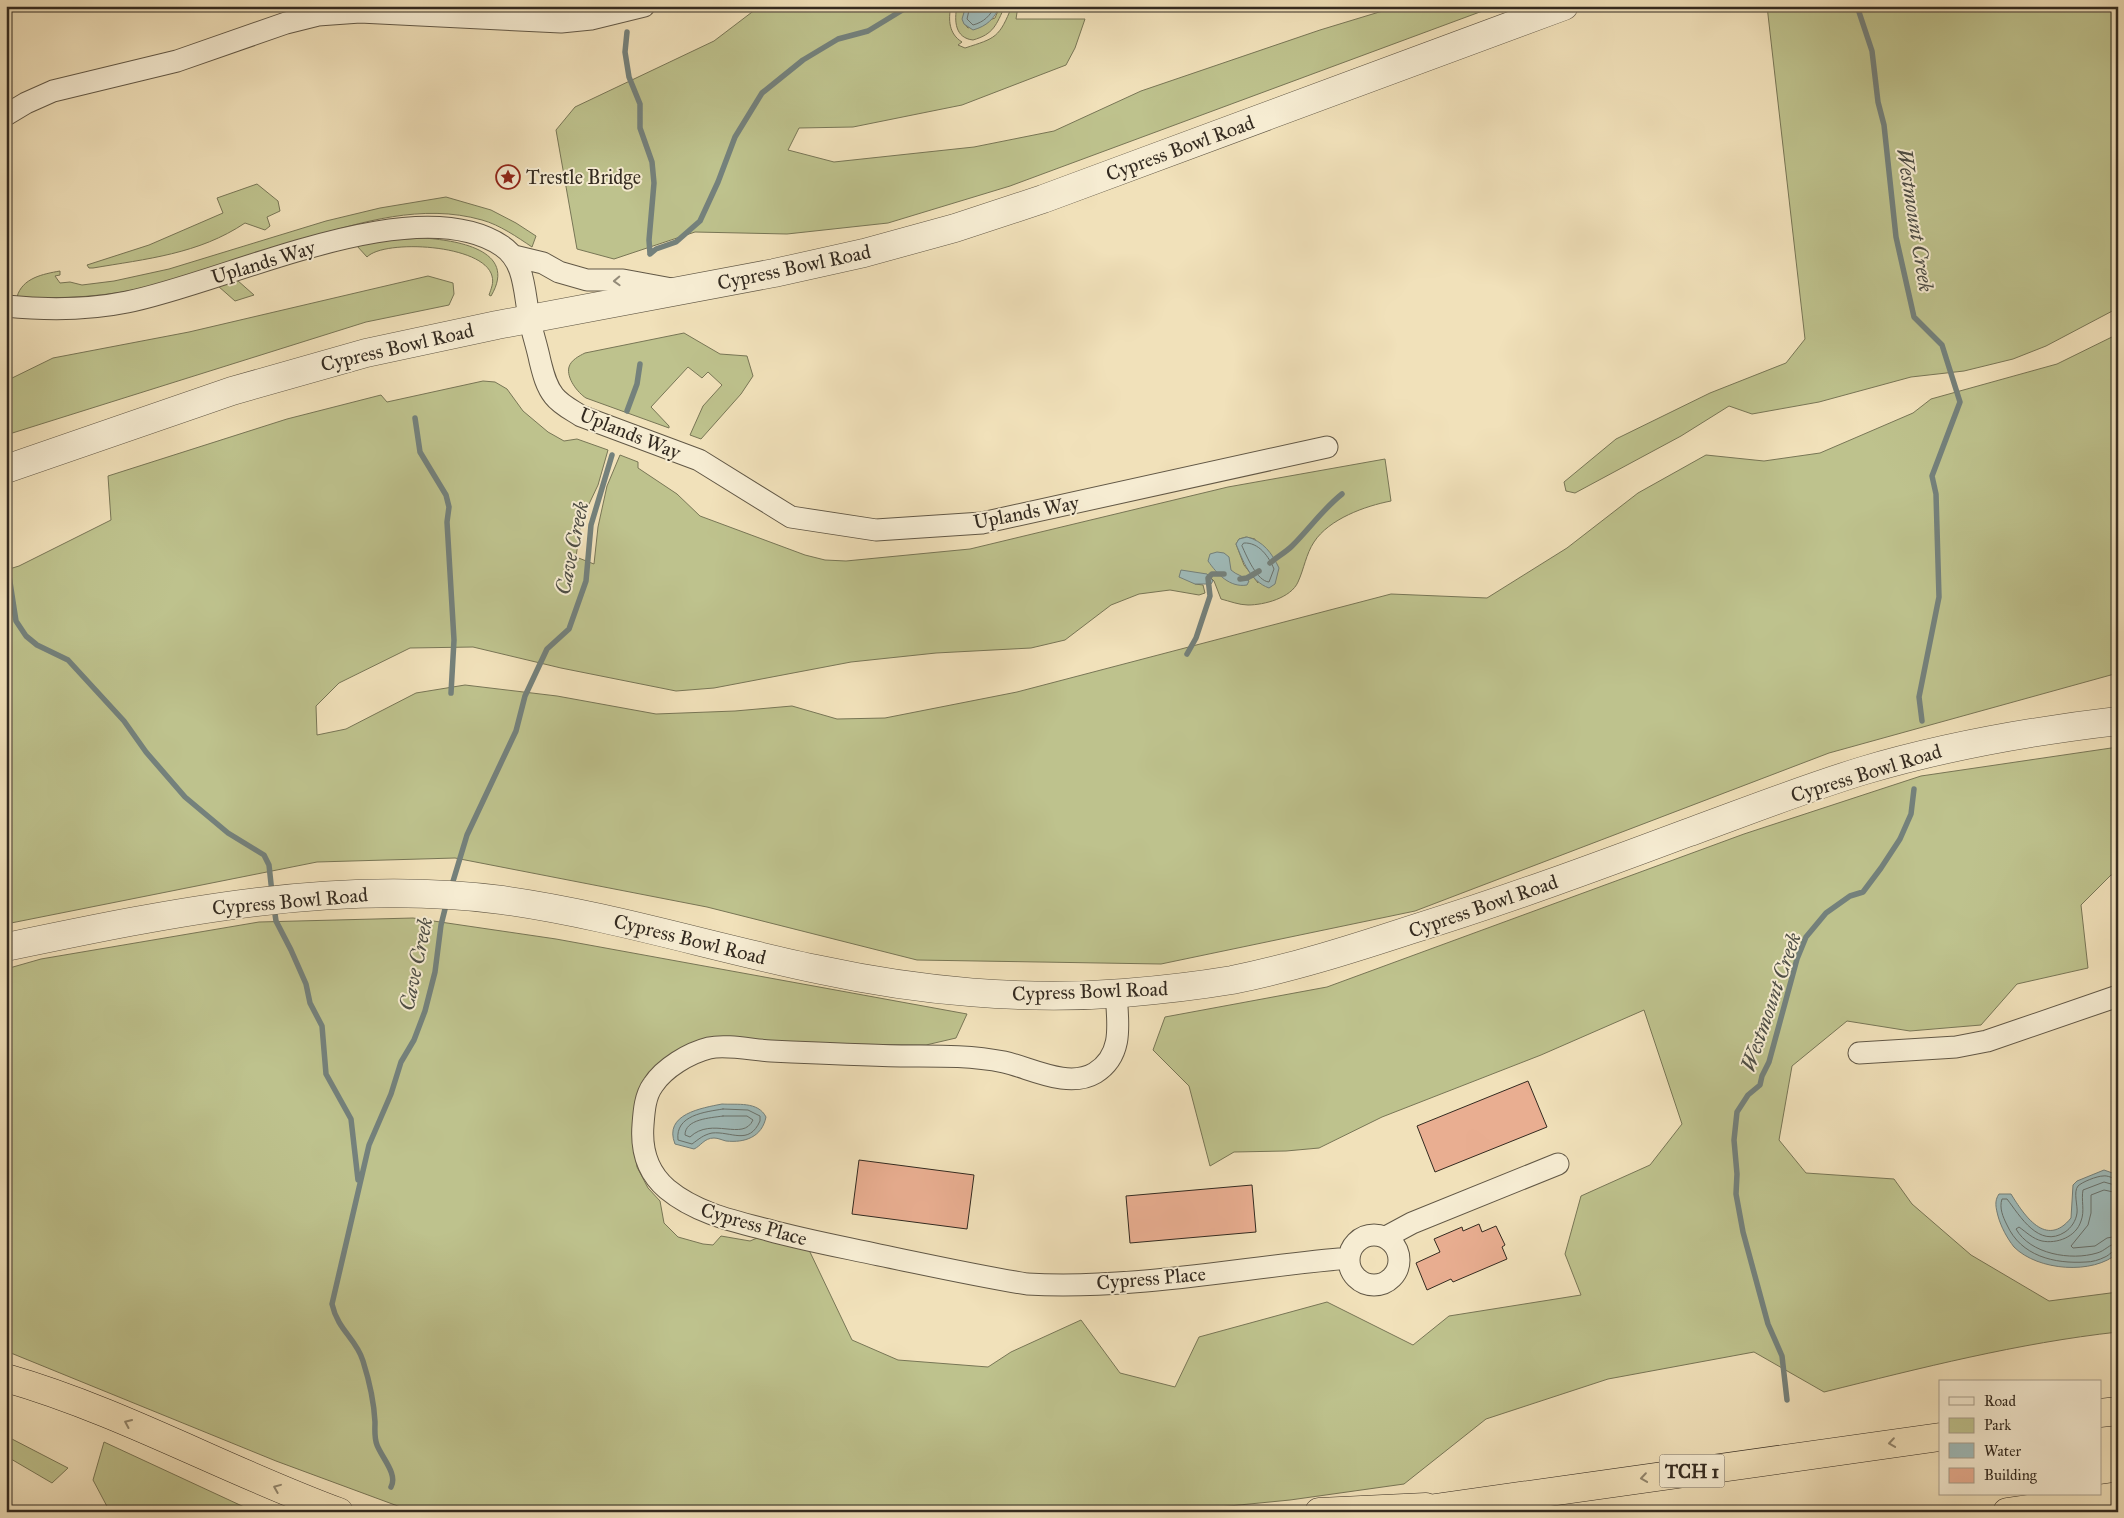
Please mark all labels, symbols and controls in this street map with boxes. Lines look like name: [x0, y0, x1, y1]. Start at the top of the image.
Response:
street label: Cypress Bowl Road: [1102, 110, 1258, 186]
water label: Westmount Creek: [1891, 146, 1939, 294]
place icon: Trestle Bridge: [495, 164, 521, 190]
place label: Trestle Bridge: [526, 165, 641, 190]
street label: Uplands Way: [208, 235, 318, 289]
street label: Cypress Bowl Road: [715, 239, 873, 295]
one-way arrow: [613, 276, 620, 286]
street label: Cypress Bowl Road: [318, 318, 476, 376]
street label: Uplands Way: [576, 402, 685, 464]
street label: Uplands Way: [971, 490, 1082, 534]
water label: Cave Creek: [549, 498, 595, 597]
street label: Cypress Bowl Road: [1788, 739, 1944, 807]
street label: Cypress Bowl Road: [1405, 869, 1561, 943]
street label: Cypress Bowl Road: [211, 882, 369, 920]
street label: Cypress Bowl Road: [611, 908, 769, 970]
water label: Cave Creek: [393, 914, 439, 1013]
water label: Westmount Creek: [1735, 929, 1807, 1075]
street label: Cypress Bowl Road: [1012, 976, 1168, 1006]
street label: Cypress Place: [698, 1197, 810, 1251]
street label: Cypress Place: [1095, 1261, 1207, 1295]
legend: [1939, 1380, 2102, 1496]
text: Road: [1984, 1392, 2016, 1410]
text: Park: [1984, 1416, 2011, 1434]
one-way arrow: [124, 1419, 133, 1430]
one-way arrow: [1888, 1438, 1896, 1448]
text: Water: [1984, 1442, 2021, 1460]
road number: TCH 1: [1660, 1454, 1724, 1488]
text: Building: [1984, 1466, 2038, 1484]
one-way arrow: [1640, 1472, 1648, 1483]
one-way arrow: [273, 1484, 282, 1495]

